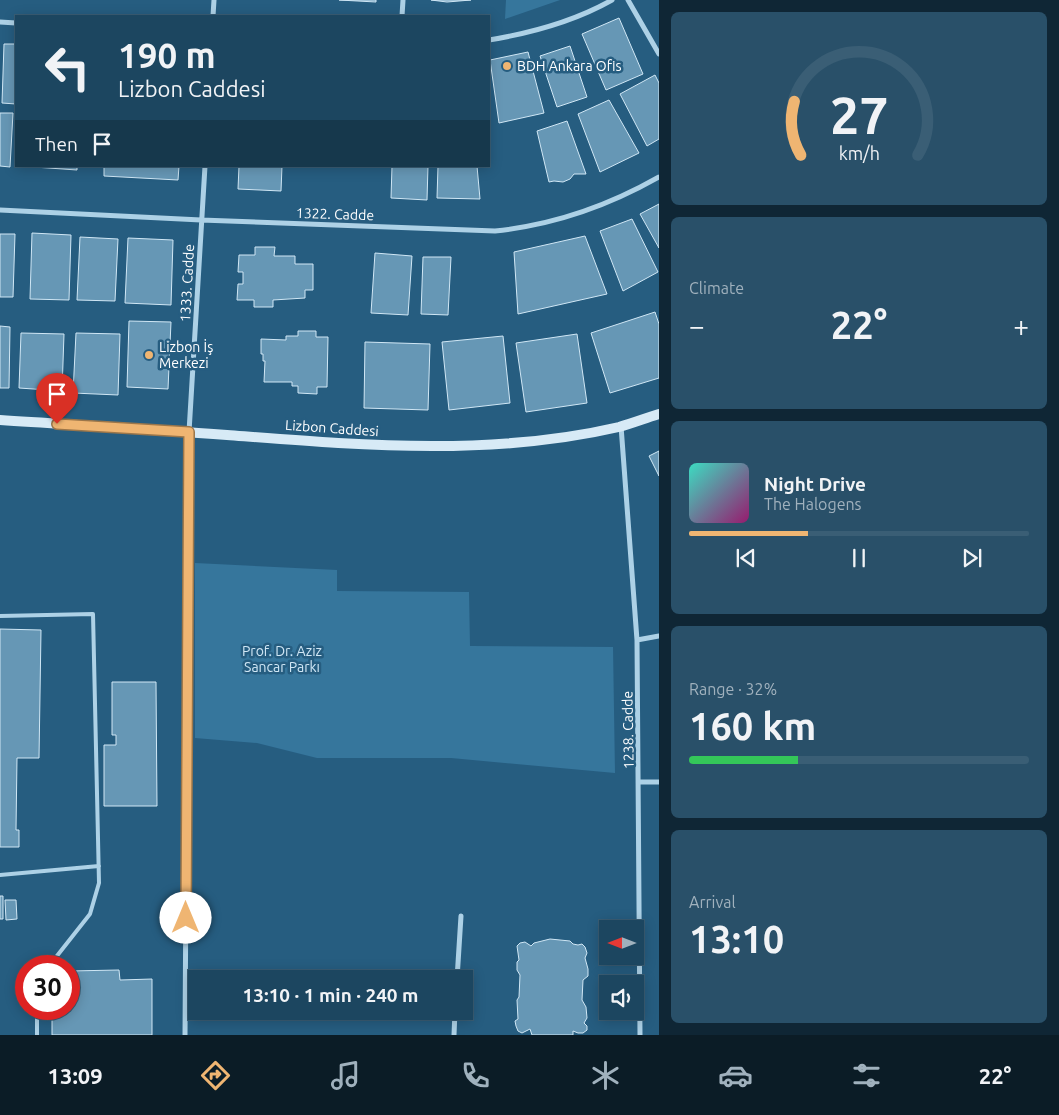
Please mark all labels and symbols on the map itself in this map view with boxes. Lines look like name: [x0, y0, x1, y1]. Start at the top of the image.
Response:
place label: BDH Ankara Ofis: [517, 58, 621, 74]
marker: BDH Ankara Ofis: [501, 60, 513, 72]
street label: 1322. Cadde: [296, 205, 374, 223]
street label: 1333. Cadde: [177, 244, 197, 322]
place label: Lizbon İş Merkezi: [159, 339, 213, 371]
marker: Lizbon İş Merkezi: [143, 349, 155, 361]
pin: [36, 373, 78, 424]
street label: Lizbon Caddesi: [285, 417, 379, 439]
park label: Prof. Dr. Aziz Sancar Parkı: [242, 643, 322, 675]
street label: 1238. Cadde: [619, 691, 637, 769]
position arrow: [159, 891, 211, 943]
north arrow: [599, 920, 644, 965]
speed limit sign: 30: [15, 955, 80, 1020]

